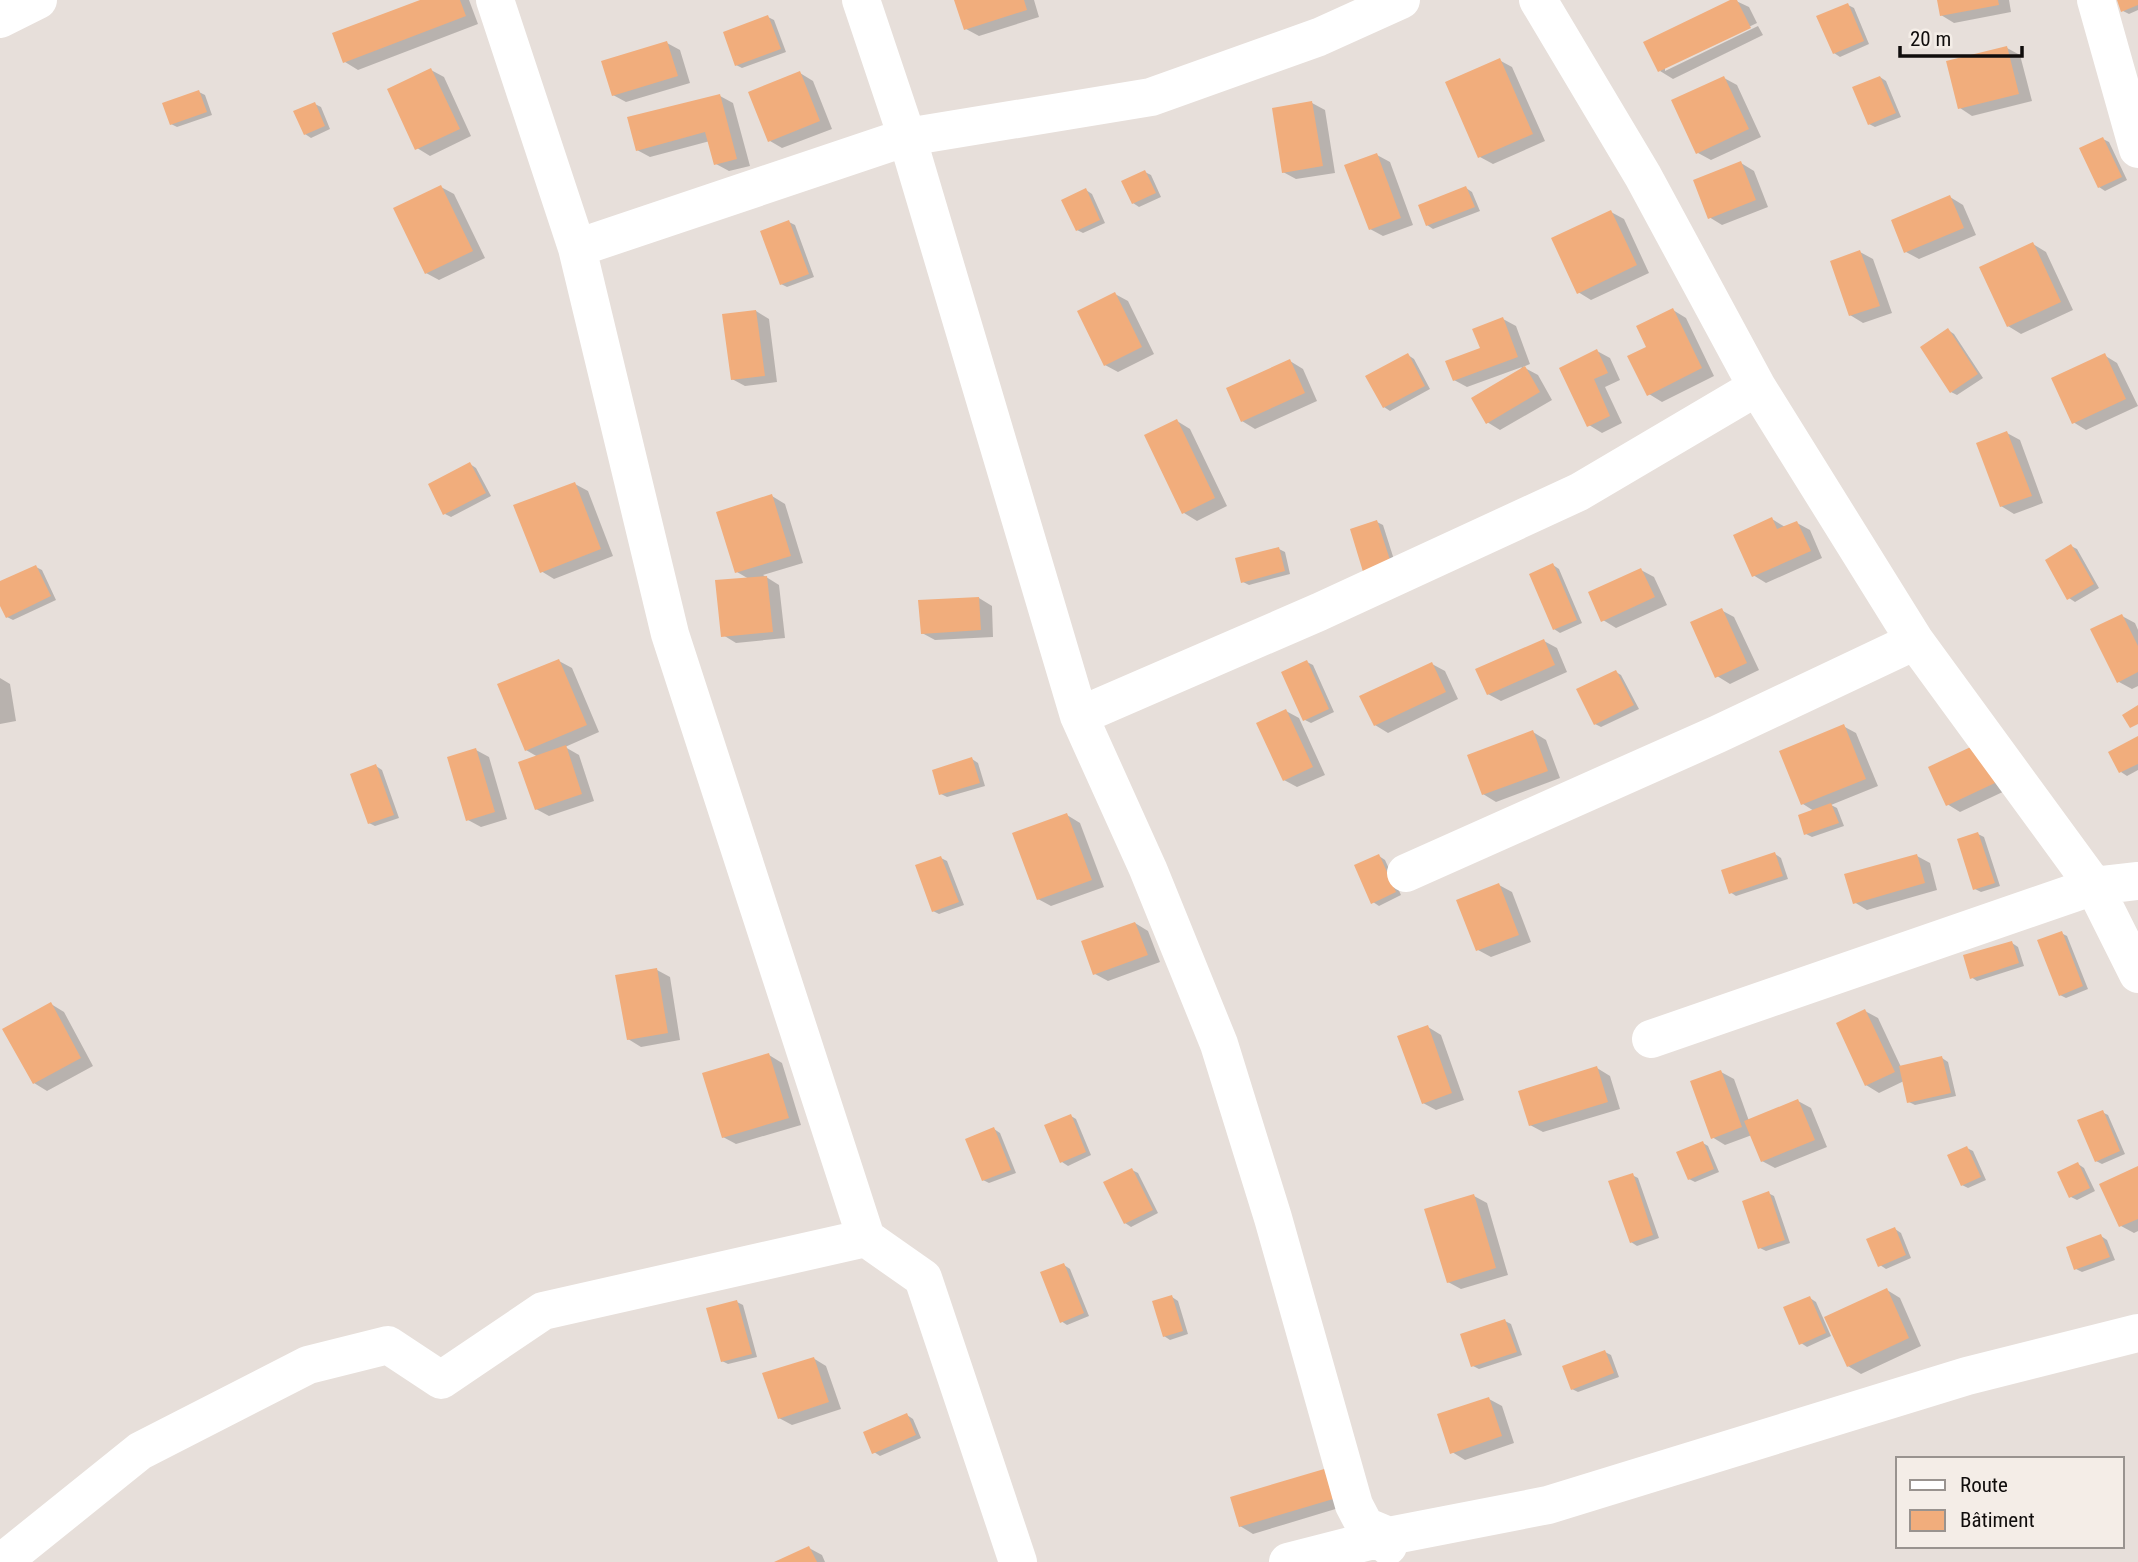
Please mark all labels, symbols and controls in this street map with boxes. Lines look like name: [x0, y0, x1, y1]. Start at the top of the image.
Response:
scale bar: [1900, 14, 2022, 58]
text: 20 m: [1910, 27, 1951, 51]
legend: [1896, 1457, 2124, 1548]
text: Route: [1960, 1473, 2008, 1497]
text: Bâtiment: [1960, 1508, 2035, 1532]

